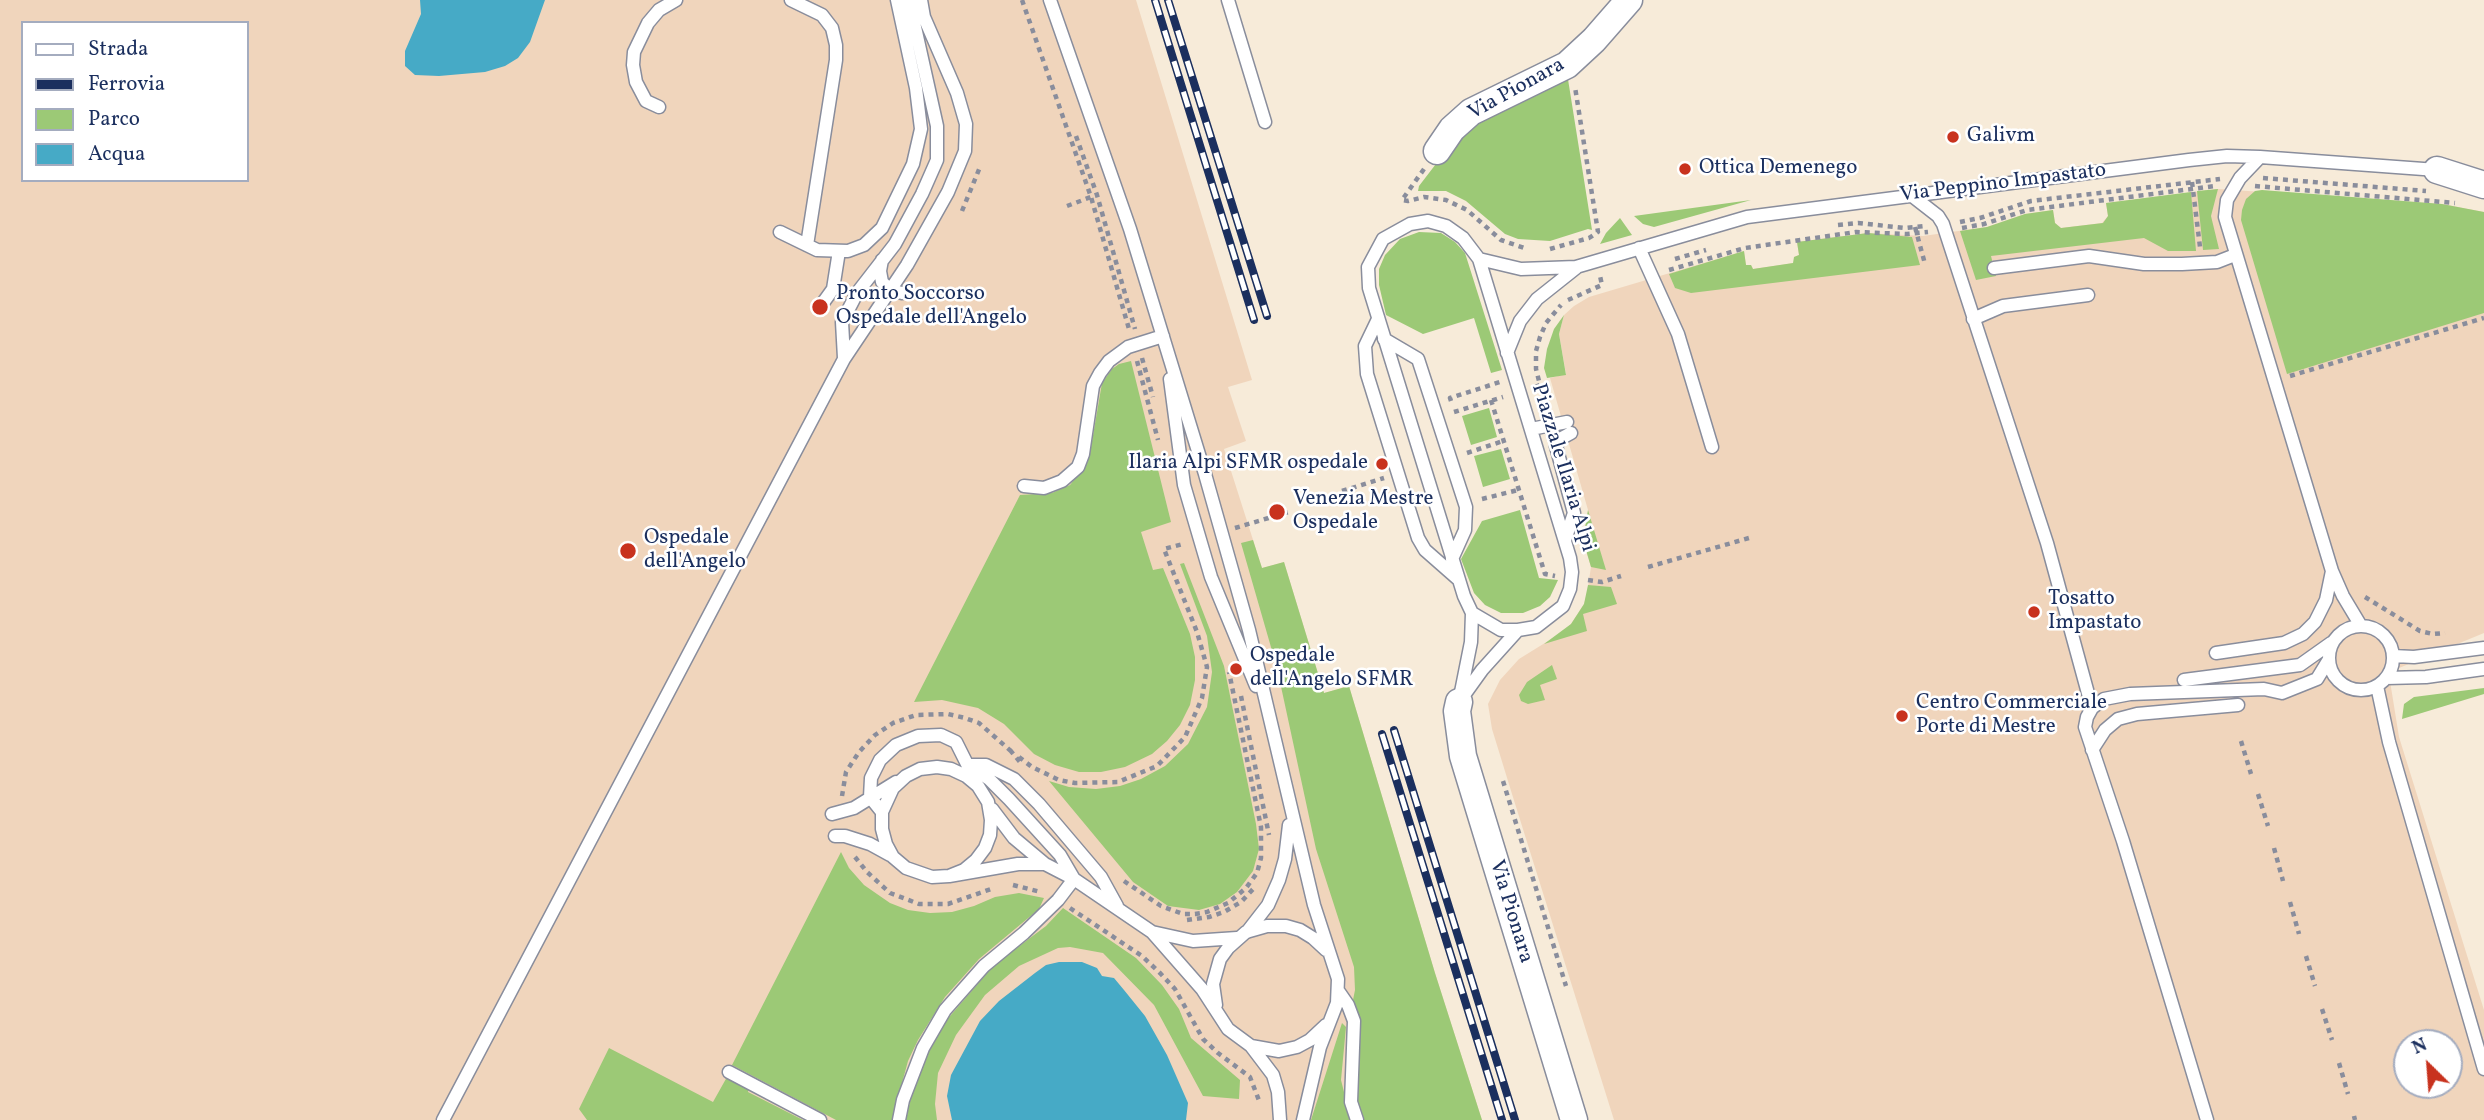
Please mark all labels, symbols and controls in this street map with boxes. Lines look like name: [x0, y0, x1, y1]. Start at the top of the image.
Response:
legend: [21, 21, 248, 182]
text: Strada: [88, 35, 149, 64]
street label: Via Pionara: [1464, 53, 1570, 127]
text: Ferrovia: [88, 70, 165, 99]
text: Parco: [88, 105, 140, 134]
place label: Galivm: [1967, 124, 2035, 150]
marker: Galivm: [1945, 129, 1961, 145]
text: Acqua: [88, 140, 146, 169]
place label: Ottica Demenego: [1699, 156, 1857, 182]
street label: Via Peppino Impastato: [1898, 159, 2108, 209]
marker: Ottica Demenego: [1677, 161, 1693, 177]
place label: Pronto Soccorso Ospedale dell'Angelo: [836, 282, 1027, 332]
marker: Pronto Soccorso Ospedale dell'Angelo: [810, 297, 830, 317]
street label: Piazzale Ilaria Alpi: [1524, 381, 1600, 555]
place label: Ilaria Alpi SFMR ospedale: [1128, 451, 1368, 477]
marker: Ilaria Alpi SFMR ospedale: [1374, 456, 1390, 472]
place label: Venezia Mestre Ospedale: [1293, 487, 1434, 537]
marker: Venezia Mestre Ospedale: [1267, 502, 1287, 522]
place label: Ospedale dell'Angelo: [644, 526, 746, 576]
marker: Ospedale dell'Angelo: [618, 541, 638, 561]
place label: Tosatto Impastato: [2048, 587, 2141, 637]
marker: Tosatto Impastato: [2026, 604, 2042, 620]
place label: Ospedale dell'Angelo SFMR: [1250, 644, 1413, 694]
marker: Ospedale dell'Angelo SFMR: [1228, 661, 1244, 677]
place label: Centro Commerciale Porte di Mestre: [1916, 691, 2107, 741]
marker: Centro Commerciale Porte di Mestre: [1894, 708, 1910, 724]
street label: Via Pionara: [1482, 857, 1538, 967]
north arrow: [2393, 1029, 2463, 1099]
text: N: [2408, 1032, 2432, 1061]

